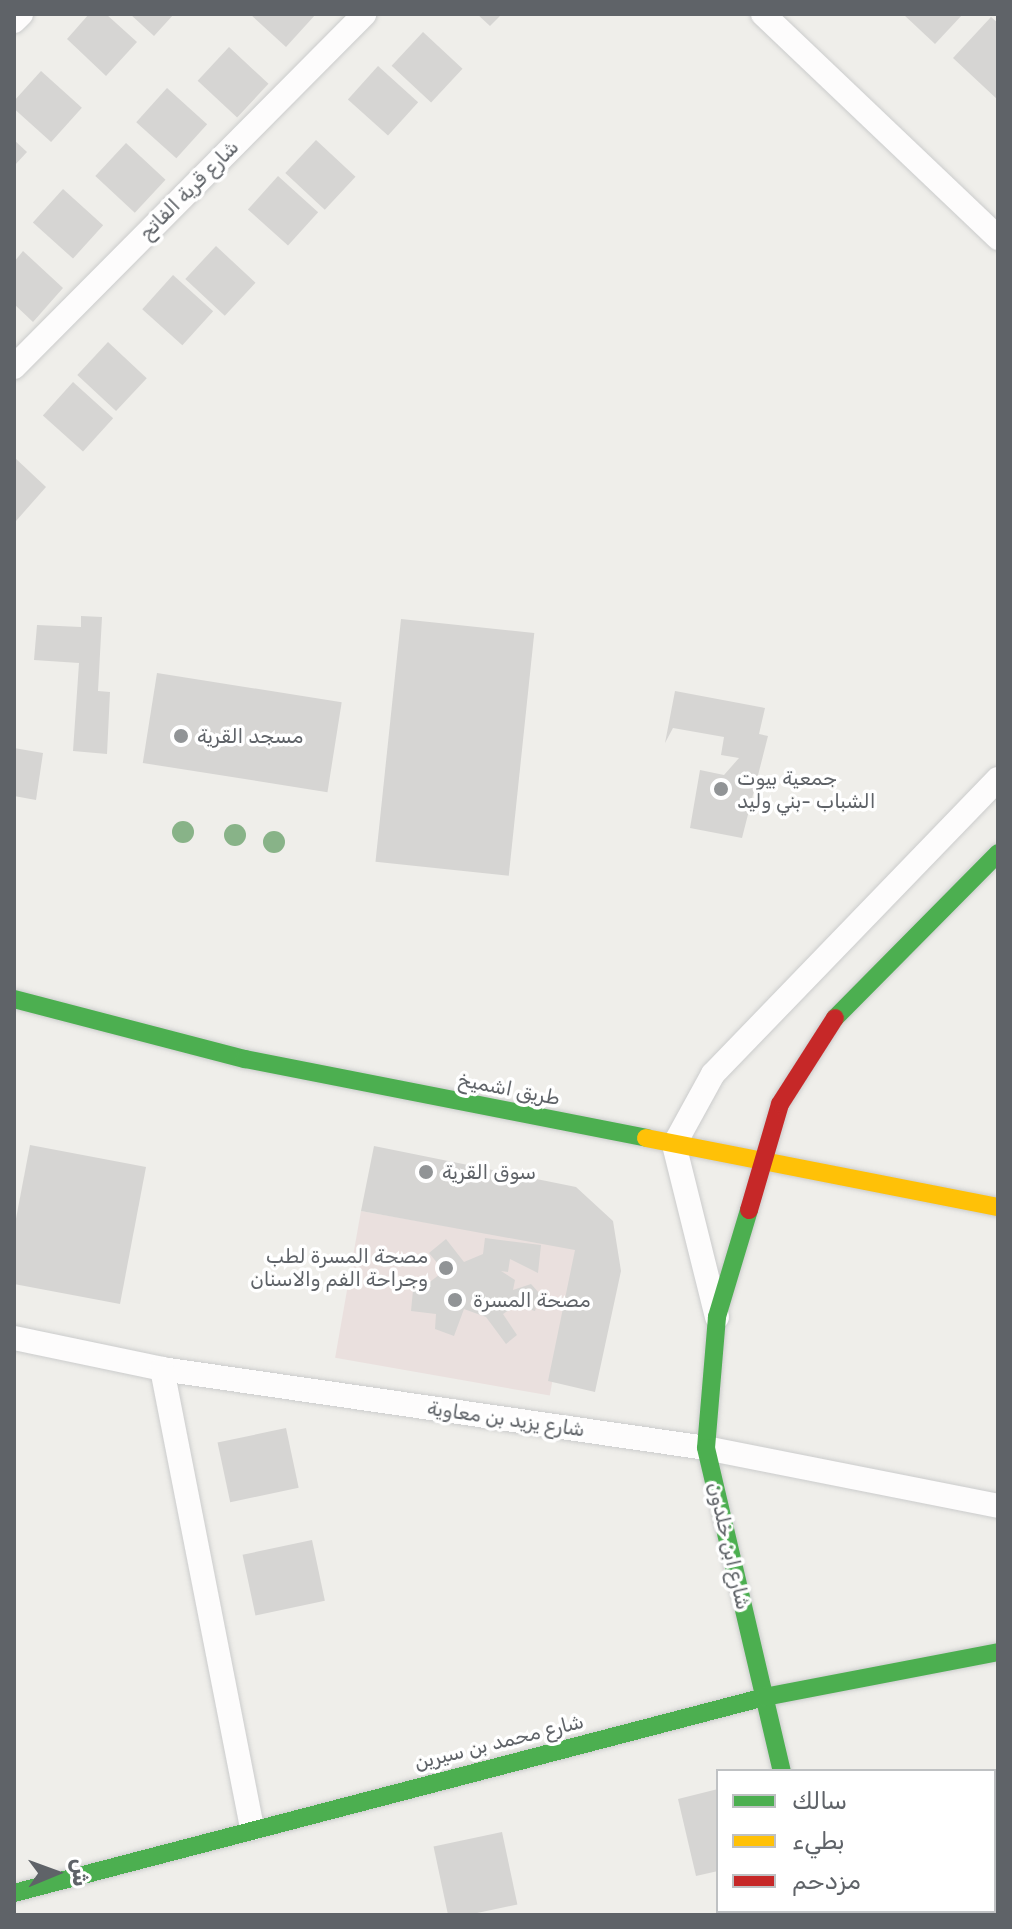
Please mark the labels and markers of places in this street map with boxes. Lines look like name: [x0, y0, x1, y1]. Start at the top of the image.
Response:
place label: مسجد القرية: [197, 724, 303, 748]
marker: مسجد القرية: [172, 727, 190, 745]
place label: جمعية بيوت الشباب -بني وليد: [737, 766, 875, 813]
marker: جمعية بيوت الشباب -بني وليد: [712, 780, 730, 798]
place label: سوق القرية: [442, 1160, 536, 1184]
marker: سوق القرية: [417, 1163, 435, 1181]
place label: مصحة المسرة لطب وجراحة الفم والاسنان: [250, 1244, 428, 1291]
marker: مصحة المسرة لطب وجراحة الفم والاسنان: [435, 1257, 457, 1279]
place label: مصحة المسرة: [473, 1288, 591, 1312]
marker: مصحة المسرة: [444, 1289, 466, 1311]

